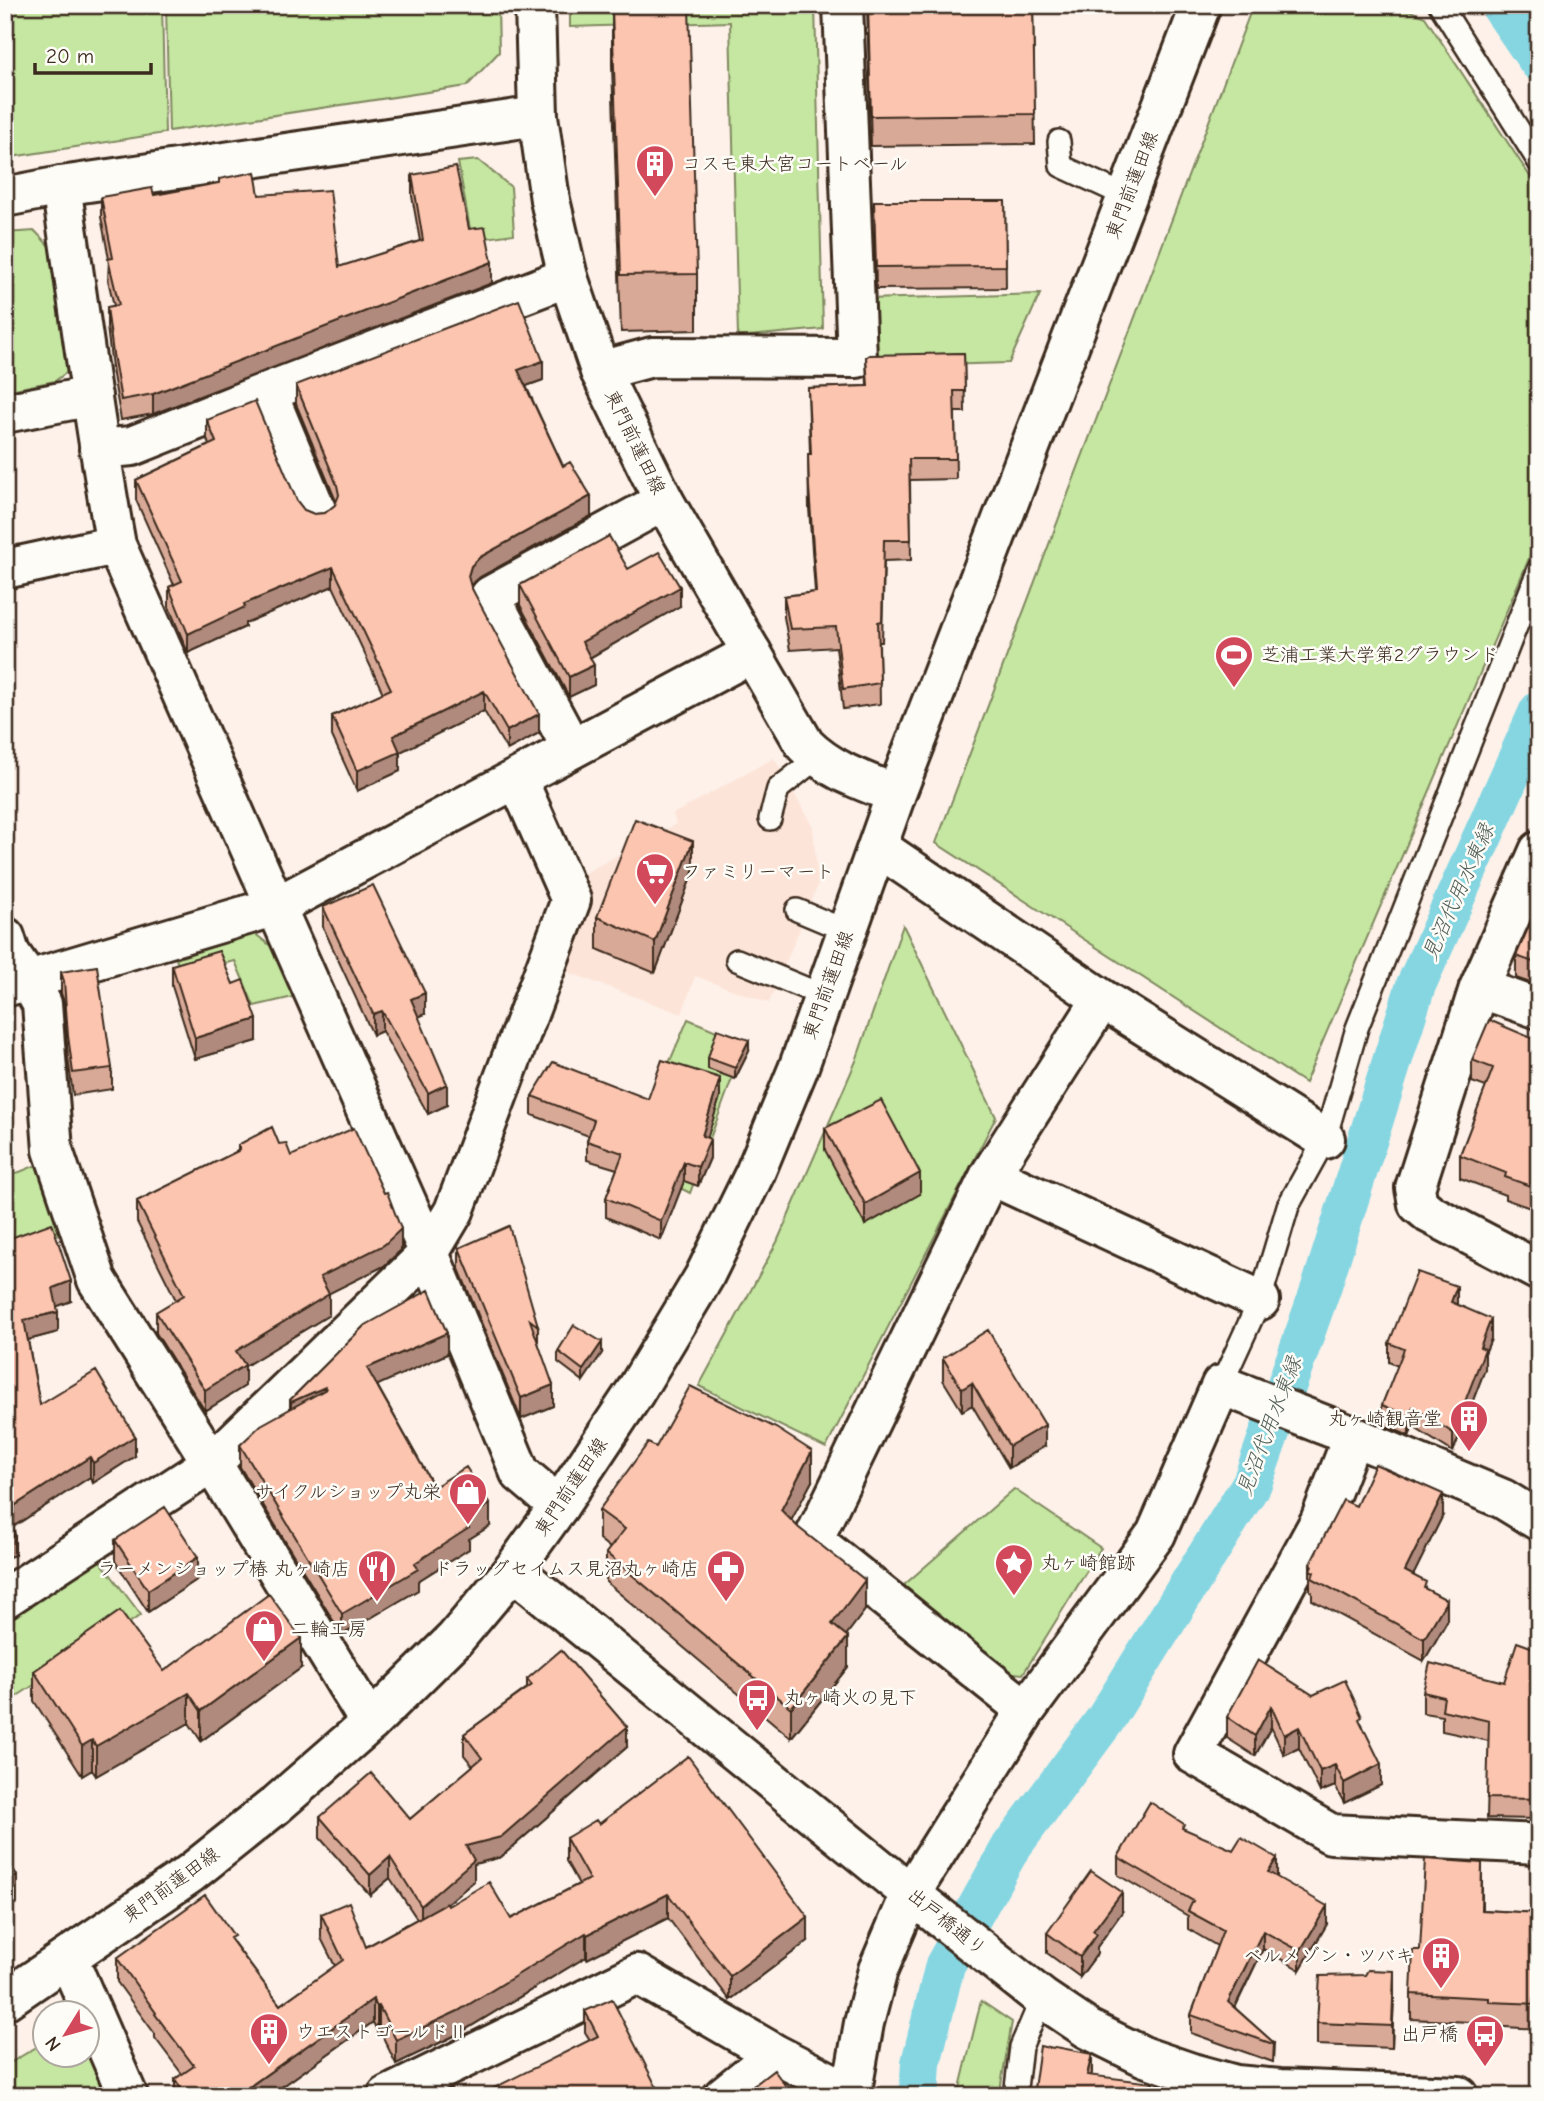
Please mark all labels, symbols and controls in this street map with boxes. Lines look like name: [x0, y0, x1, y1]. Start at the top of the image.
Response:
scale bar: [35, 32, 150, 76]
text: 20 m: [46, 44, 94, 68]
street label: 東門前蓮田線: [1101, 128, 1163, 242]
building icon: コスモ東大宮コートベール: [634, 143, 676, 198]
place label: コスモ東大宮コートベール: [682, 153, 908, 175]
street label: 東門前蓮田線: [600, 386, 670, 498]
sports icon: 芝浦工業大学第2グラウンド: [1213, 634, 1255, 689]
place label: 芝浦工業大学第2グラウンド: [1261, 644, 1499, 666]
water label: 見沼代用水東縁: [1417, 818, 1500, 964]
supermarket icon: ファミリーマート: [634, 851, 676, 906]
place label: ファミリーマート: [682, 861, 834, 883]
street label: 東門前蓮田線: [798, 928, 858, 1042]
water label: 見沼代用水東縁: [1231, 1351, 1307, 1499]
building icon: 丸ヶ崎観音堂: [1448, 1398, 1490, 1453]
place label: 丸ヶ崎観音堂: [1328, 1408, 1442, 1430]
street label: 東門前蓮田線: [530, 1434, 612, 1540]
shop icon: サイクルショップ丸栄: [447, 1471, 489, 1526]
place label: サイクルショップ丸栄: [255, 1481, 441, 1503]
place icon: 丸ヶ崎館跡: [993, 1542, 1035, 1597]
restaurant icon: ラーメンショップ椿 丸ヶ崎店: [356, 1548, 398, 1603]
pharmacy icon: ドラッグセイムス見沼丸ヶ崎店: [705, 1548, 747, 1603]
place label: 丸ヶ崎館跡: [1041, 1552, 1136, 1574]
place label: ラーメンショップ椿 丸ヶ崎店: [97, 1558, 350, 1580]
place label: ドラッグセイムス見沼丸ヶ崎店: [434, 1558, 699, 1580]
shop icon: 二輪工房: [243, 1608, 285, 1663]
place label: 二輪工房: [291, 1618, 367, 1640]
bus stop icon: 丸ヶ崎火の見下: [736, 1677, 778, 1732]
place label: 丸ヶ崎火の見下: [784, 1687, 917, 1709]
street label: 東門前蓮田線: [118, 1843, 224, 1927]
street label: 出戸橋通り: [903, 1884, 991, 1960]
building icon: ベルメゾン・ツバキ: [1420, 1935, 1462, 1990]
place label: ベルメゾン・ツバキ: [1243, 1945, 1414, 1967]
north arrow: [32, 2000, 102, 2070]
building icon: ウエストゴールドⅡ: [248, 2011, 290, 2066]
bus stop icon: 出戸橋: [1464, 2013, 1506, 2068]
place label: ウエストゴールドⅡ: [296, 2021, 467, 2043]
place label: 出戸橋: [1401, 2023, 1458, 2045]
text: N: [41, 2032, 66, 2055]

